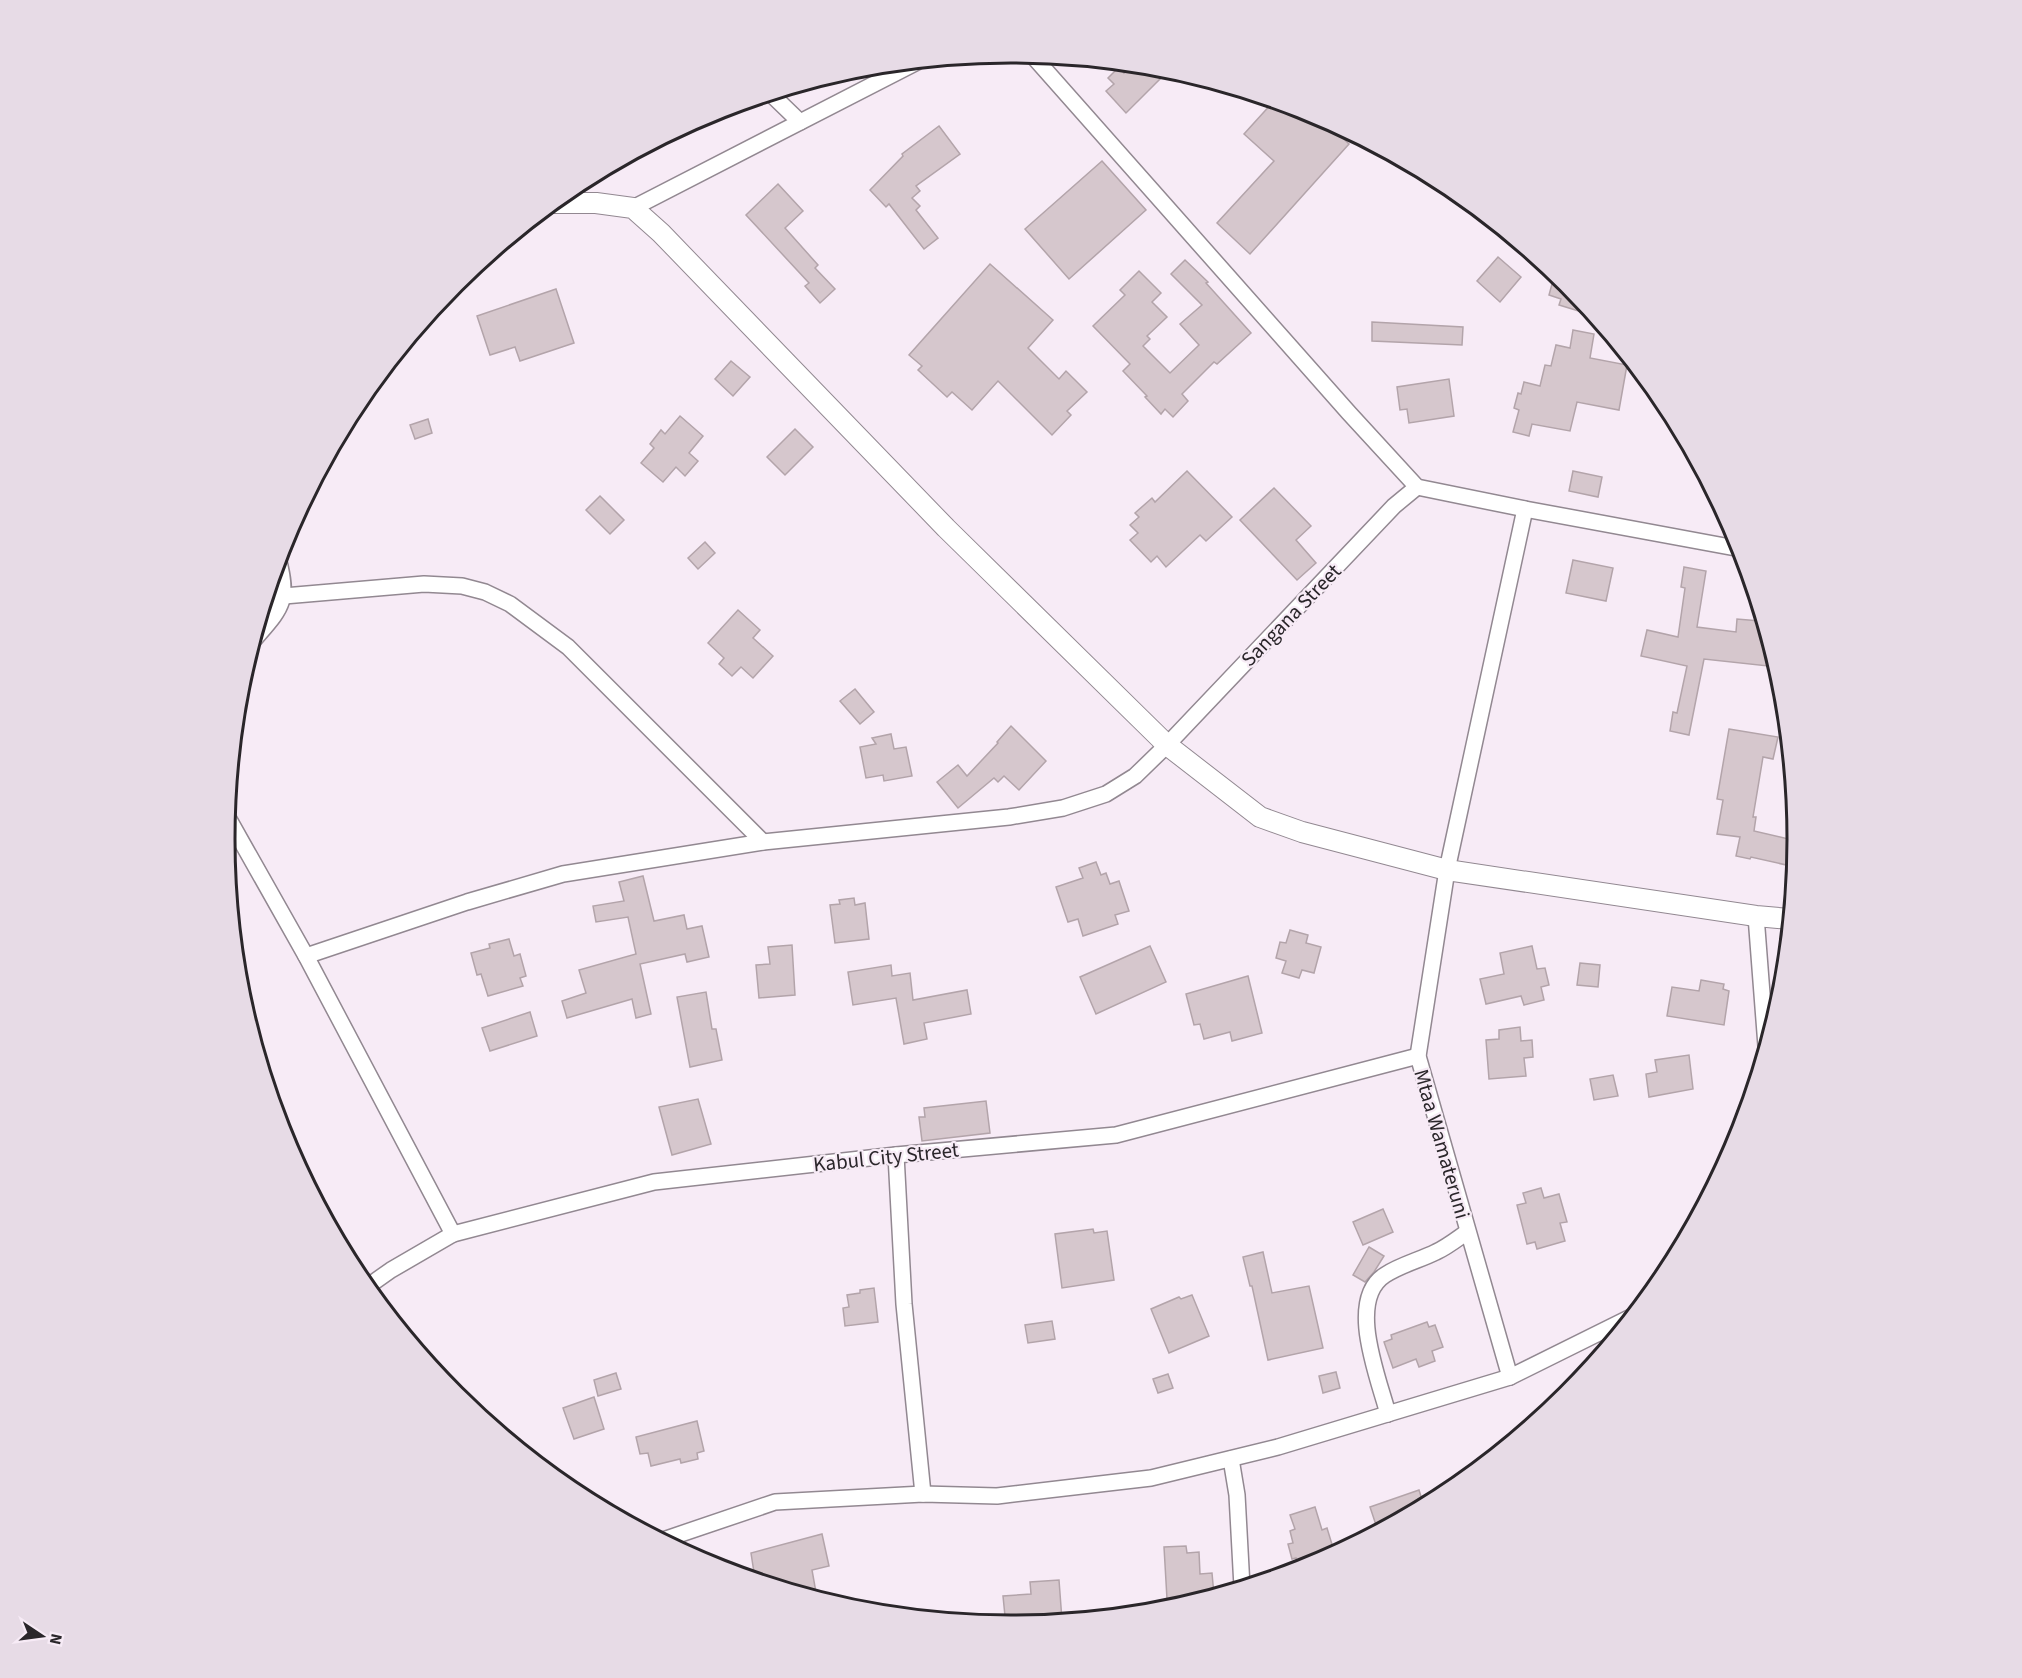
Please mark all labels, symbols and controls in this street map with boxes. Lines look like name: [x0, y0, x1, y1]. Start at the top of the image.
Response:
street label: Sangana Street: [1234, 557, 1348, 673]
street label: Mtaa Wamateruni: [1406, 1066, 1478, 1222]
street label: Kabul City Street: [812, 1134, 960, 1180]
north arrow: [12, 1606, 72, 1666]
text: N: [44, 1631, 68, 1647]

